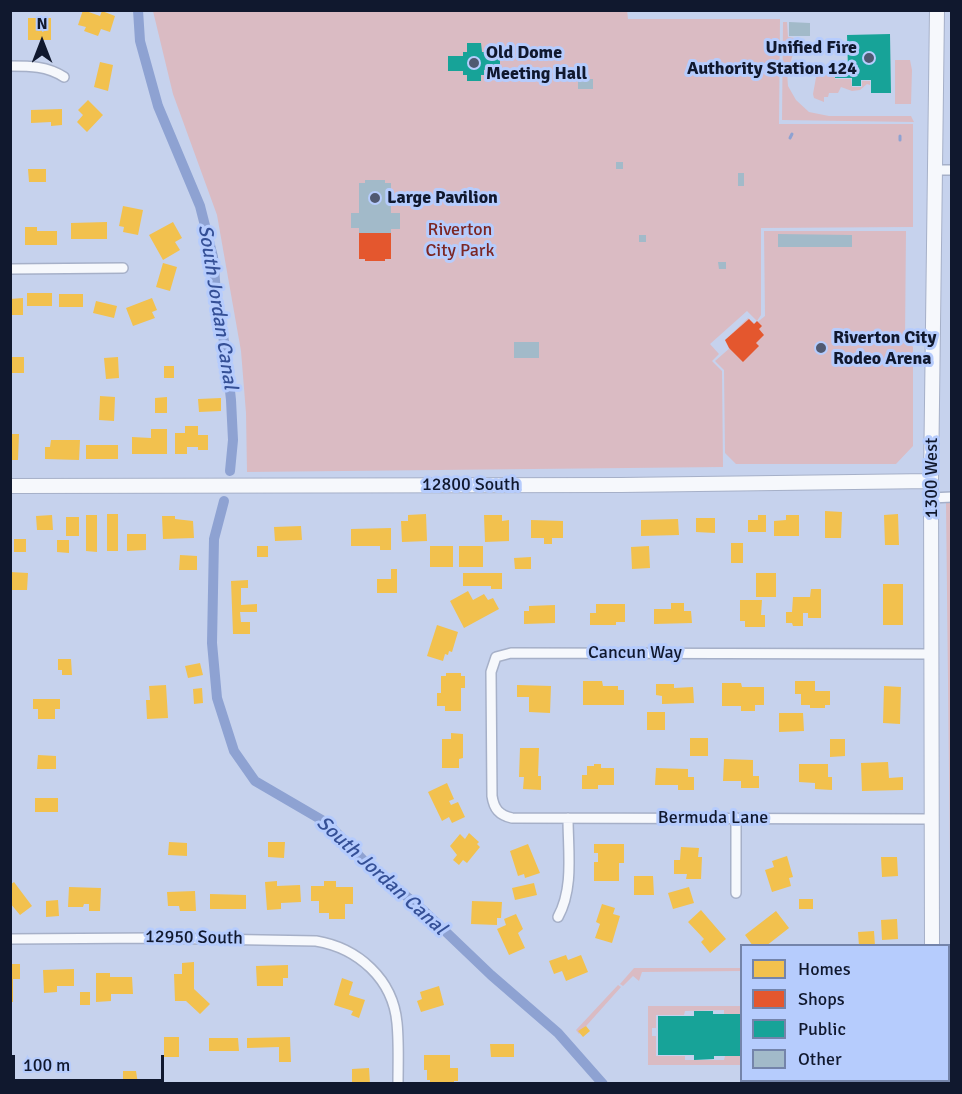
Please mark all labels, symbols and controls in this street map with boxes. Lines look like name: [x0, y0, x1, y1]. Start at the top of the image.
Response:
north arrow: [12, 12, 72, 72]
text: N: [36, 14, 48, 34]
place label: Unified Fire Authority Station 124: [687, 37, 857, 80]
place label: Old Dome Meeting Hall: [486, 42, 587, 84]
marker: Unified Fire Authority Station 124: [862, 51, 876, 65]
marker: Old Dome Meeting Hall: [467, 56, 481, 70]
place label: Large Pavilion: [387, 187, 498, 209]
marker: Large Pavilion: [368, 191, 382, 205]
park label: Riverton City Park: [426, 219, 494, 262]
water label: South Jordan Canal: [192, 223, 242, 391]
place label: Riverton City Rodeo Arena: [833, 327, 936, 370]
marker: Riverton City Rodeo Arena: [814, 341, 828, 355]
street label: 1300 West: [921, 438, 943, 518]
street label: 12800 South: [422, 474, 520, 496]
street label: Cancun Way: [588, 642, 682, 664]
street label: Bermuda Lane: [658, 807, 768, 829]
water label: South Jordan Canal: [311, 811, 451, 941]
street label: 12950 South: [145, 926, 243, 950]
legend: [740, 944, 950, 1082]
text: Homes: [798, 958, 851, 980]
text: Shops: [798, 988, 845, 1010]
text: Public: [798, 1018, 846, 1040]
scale bar: [15, 1043, 166, 1081]
text: Other: [798, 1048, 842, 1070]
text: 100 m: [23, 1054, 70, 1076]

